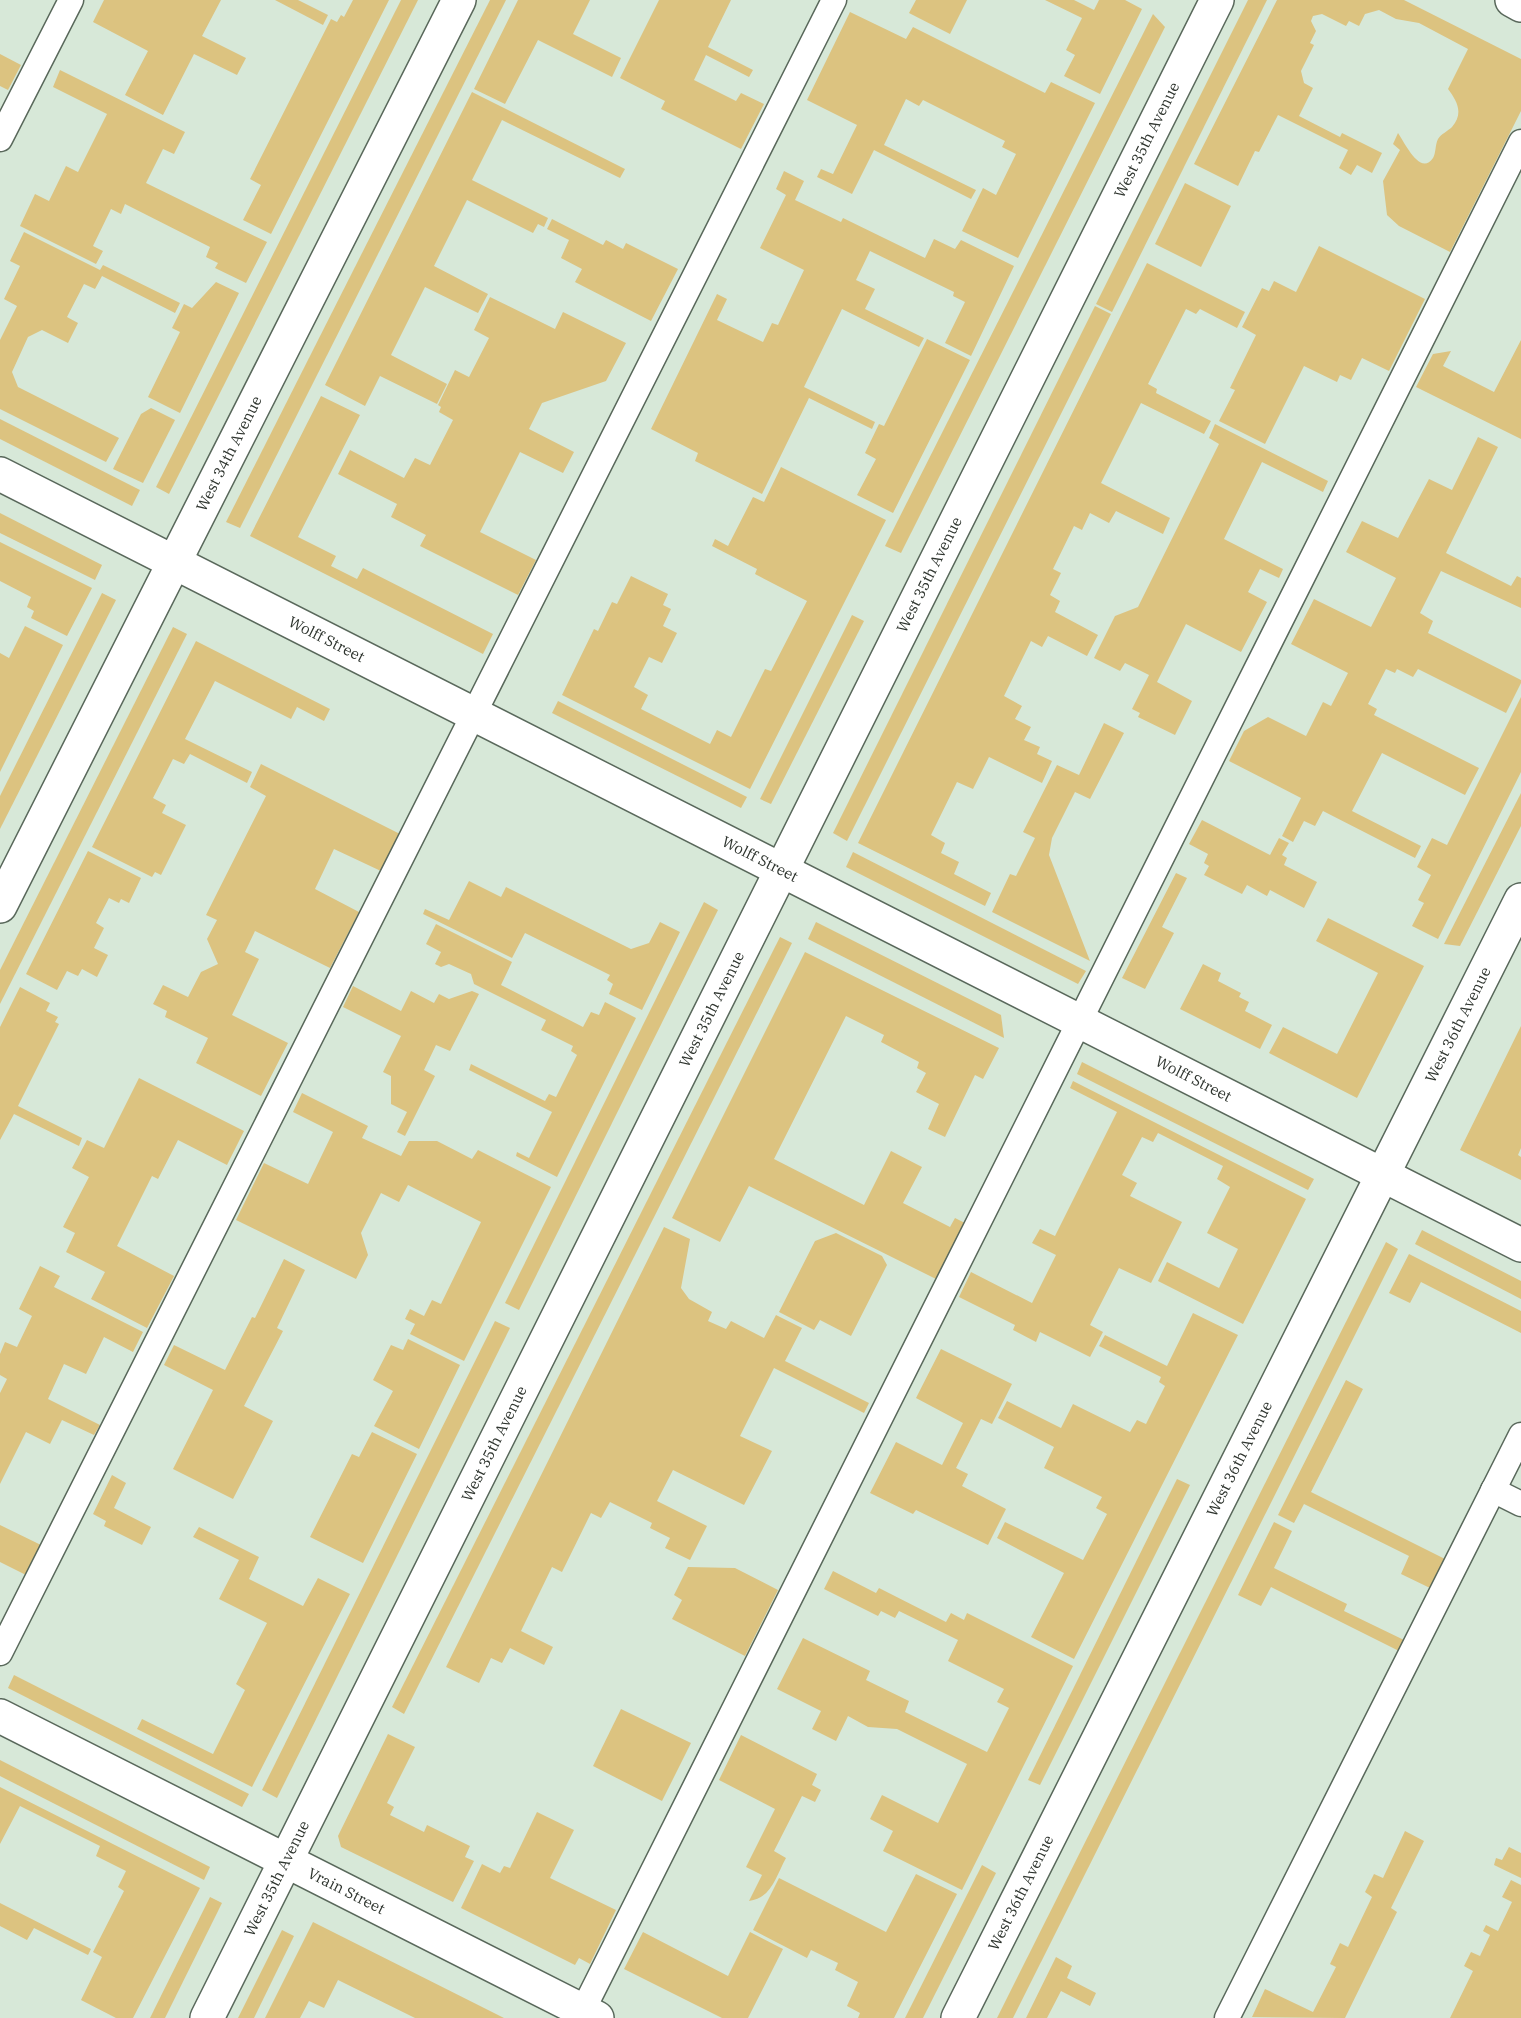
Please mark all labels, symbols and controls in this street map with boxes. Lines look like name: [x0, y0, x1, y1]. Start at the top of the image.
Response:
street label: West 35th Avenue: [1110, 79, 1183, 201]
street label: West 34th Avenue: [192, 393, 266, 514]
street label: West 35th Avenue: [892, 513, 966, 635]
street label: Wolff Street: [285, 612, 368, 666]
street label: Wolff Street: [719, 832, 801, 886]
street label: West 35th Avenue: [675, 948, 748, 1070]
street label: West 36th Avenue: [1421, 964, 1495, 1086]
street label: Wolff Street: [1152, 1051, 1235, 1106]
street label: West 35th Avenue: [457, 1383, 531, 1505]
street label: West 36th Avenue: [1202, 1398, 1276, 1520]
street label: West 35th Avenue: [239, 1817, 313, 1939]
street label: West 36th Avenue: [984, 1832, 1058, 1954]
street label: Vrain Street: [305, 1863, 388, 1918]

